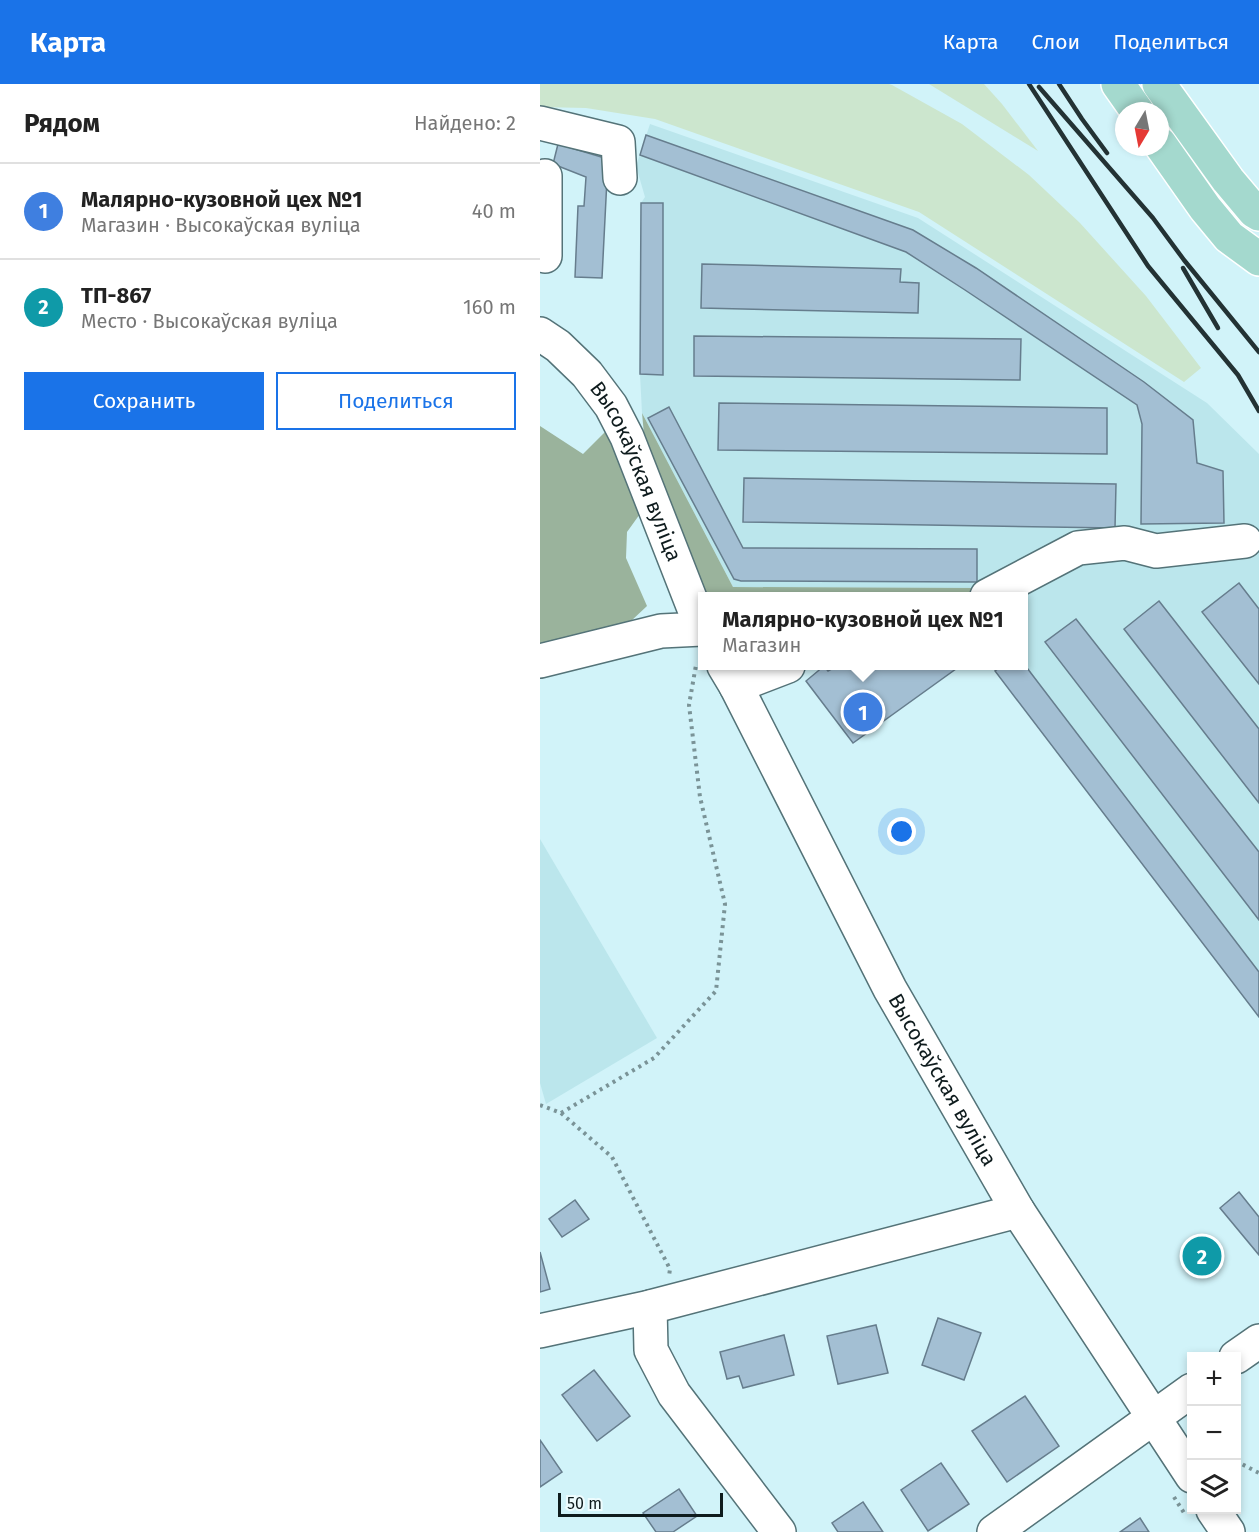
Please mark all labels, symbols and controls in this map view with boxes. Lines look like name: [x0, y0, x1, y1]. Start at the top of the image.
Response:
text: Карта: [30, 26, 106, 59]
text: Карта: [943, 29, 999, 55]
text: Слои: [1032, 29, 1080, 55]
text: Поделиться: [1113, 29, 1229, 55]
north arrow: [1115, 102, 1169, 156]
text: Рядом: [24, 108, 100, 139]
text: Найдено: 2: [414, 111, 516, 135]
text: Малярно-кузовной цех №1: [81, 186, 362, 213]
text: 1: [39, 199, 48, 223]
text: 40 m: [472, 199, 516, 223]
text: Магазин · Высокаўская вуліца: [81, 213, 361, 237]
text: ТП-867: [81, 282, 151, 309]
text: 2: [38, 295, 49, 319]
text: 160 m: [463, 295, 516, 319]
text: Место · Высокаўская вуліца: [81, 309, 338, 333]
button: Сохранить: [24, 372, 264, 430]
button: Поделиться: [276, 372, 516, 430]
street label: Высокаўская вуліца: [584, 376, 687, 565]
popup: [698, 592, 1028, 670]
text: Малярно-кузовной цех №1: [722, 606, 1004, 633]
text: Магазин: [722, 633, 801, 657]
pin: 1: [844, 690, 882, 734]
your location: [887, 817, 916, 846]
street label: Высокаўская вуліца: [882, 989, 1002, 1171]
pin: 2: [1182, 1234, 1222, 1278]
map controls: [1187, 1352, 1241, 1514]
button: +: [1187, 1352, 1241, 1406]
button: −: [1187, 1406, 1241, 1460]
button: layers: [1187, 1460, 1241, 1514]
scale bar: [558, 1490, 723, 1518]
text: 50 m: [567, 1494, 602, 1513]

